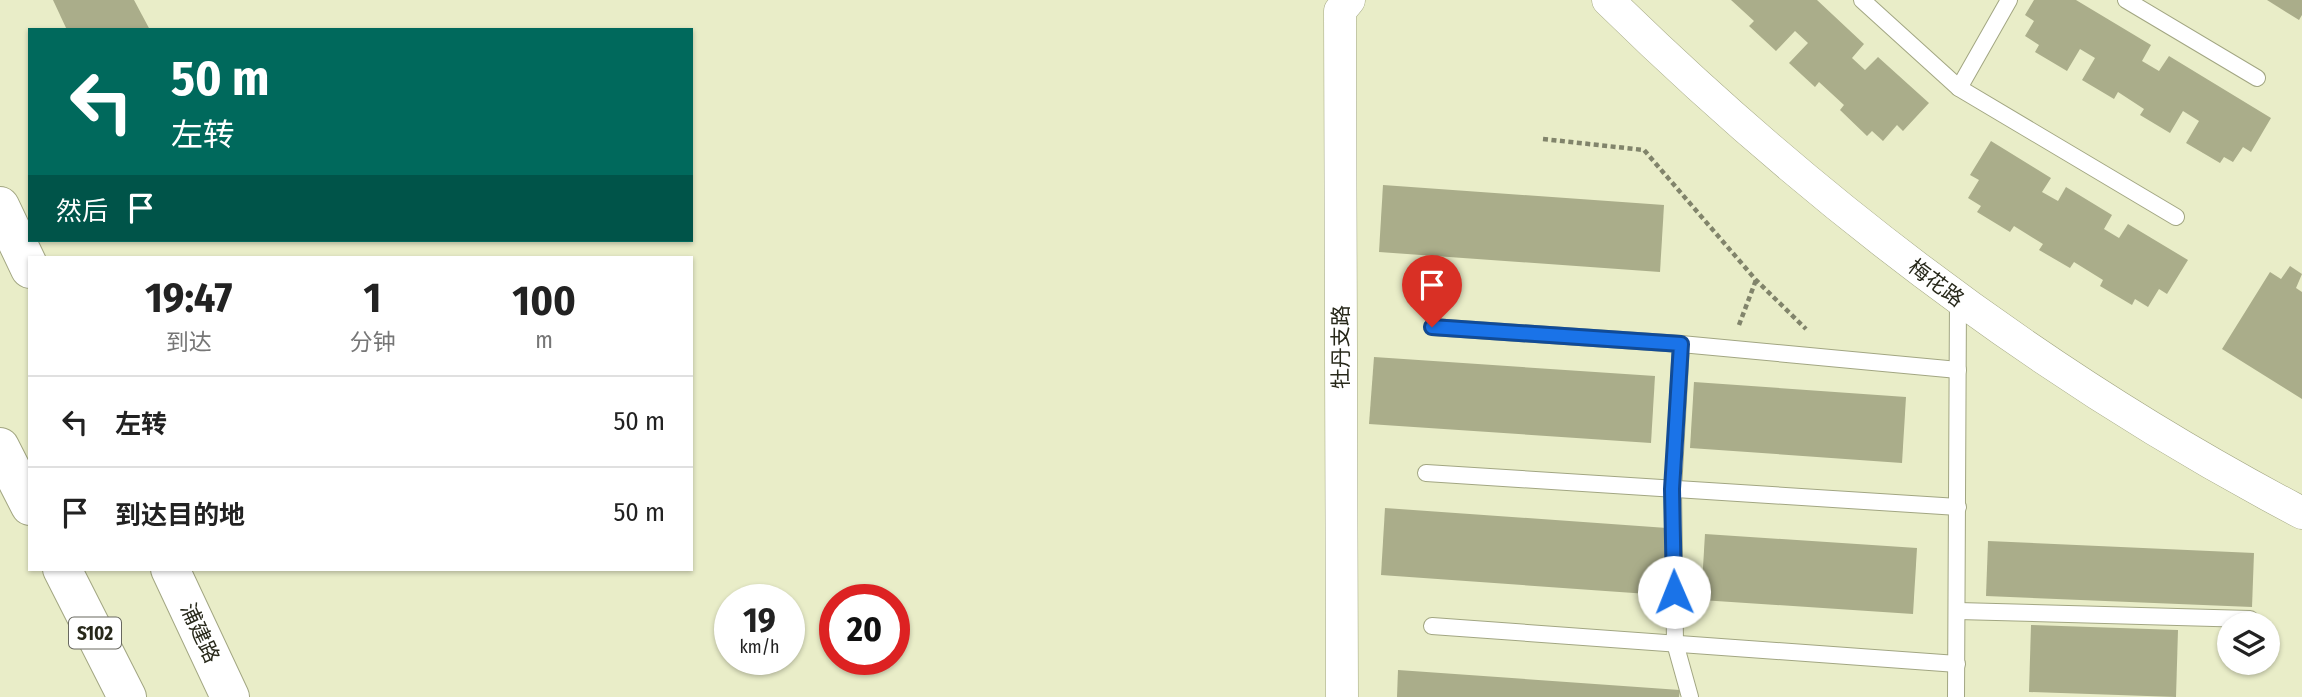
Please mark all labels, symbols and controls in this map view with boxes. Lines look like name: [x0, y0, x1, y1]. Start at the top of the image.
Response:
text: 50 m: [171, 49, 269, 108]
icon: left: [56, 56, 147, 147]
text: 左转: [171, 116, 235, 154]
icon: arrive: [122, 189, 160, 227]
text: 然后: [56, 196, 108, 227]
street label: 梅花路: [1903, 254, 1969, 312]
pin: [1402, 255, 1462, 327]
icon: arrive: [1413, 266, 1451, 304]
text: 19:47: [145, 273, 232, 323]
text: 1: [364, 273, 381, 323]
text: 100: [512, 276, 576, 326]
street label: 牡丹支路: [1328, 305, 1354, 389]
text: m: [535, 326, 553, 354]
text: 到达: [166, 328, 212, 356]
text: 分钟: [349, 328, 395, 356]
icon: left: [56, 403, 94, 441]
text: 50 m: [613, 406, 665, 437]
text: 左转: [115, 409, 167, 440]
icon: arrive: [56, 494, 94, 532]
text: 50 m: [613, 497, 665, 528]
text: 到达目的地: [115, 500, 245, 531]
position arrow: [1637, 555, 1711, 629]
speed limit sign: 20: [819, 584, 910, 675]
street label: 浦建路: [175, 599, 225, 667]
text: 19: [743, 599, 776, 641]
map controls: [2217, 612, 2280, 675]
button: layers: [2217, 612, 2280, 675]
road number: S102: [69, 618, 121, 648]
text: km/h: [739, 636, 780, 658]

